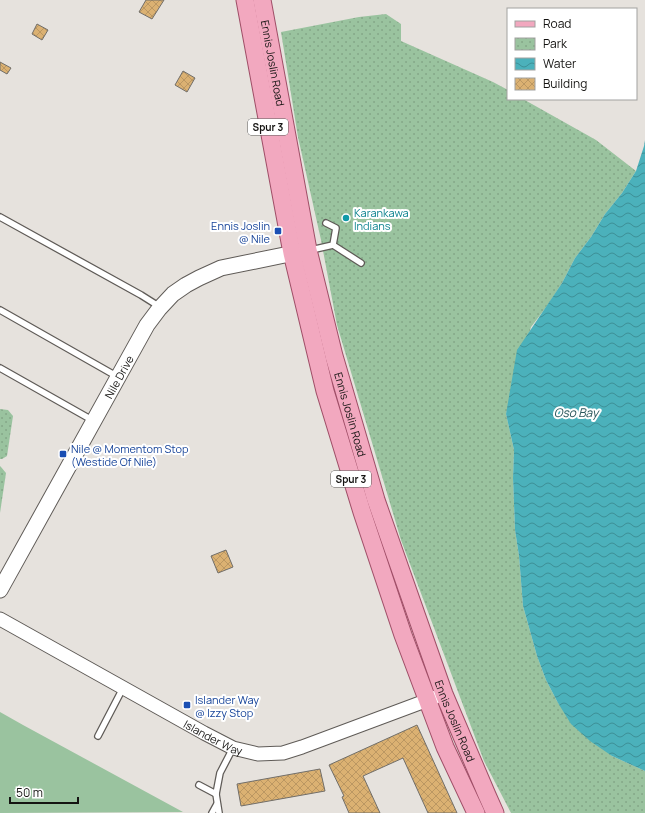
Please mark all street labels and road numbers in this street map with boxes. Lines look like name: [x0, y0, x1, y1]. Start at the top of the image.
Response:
street label: Ennis Joslin Road: [258, 19, 289, 107]
road number: Spur 3: [248, 119, 288, 135]
street label: Nile Drive: [100, 352, 137, 401]
street label: Ennis Joslin Road: [332, 370, 370, 458]
road number: Spur 3: [331, 471, 371, 487]
street label: Ennis Joslin Road: [432, 678, 479, 764]
street label: Islander Way: [181, 716, 244, 758]

